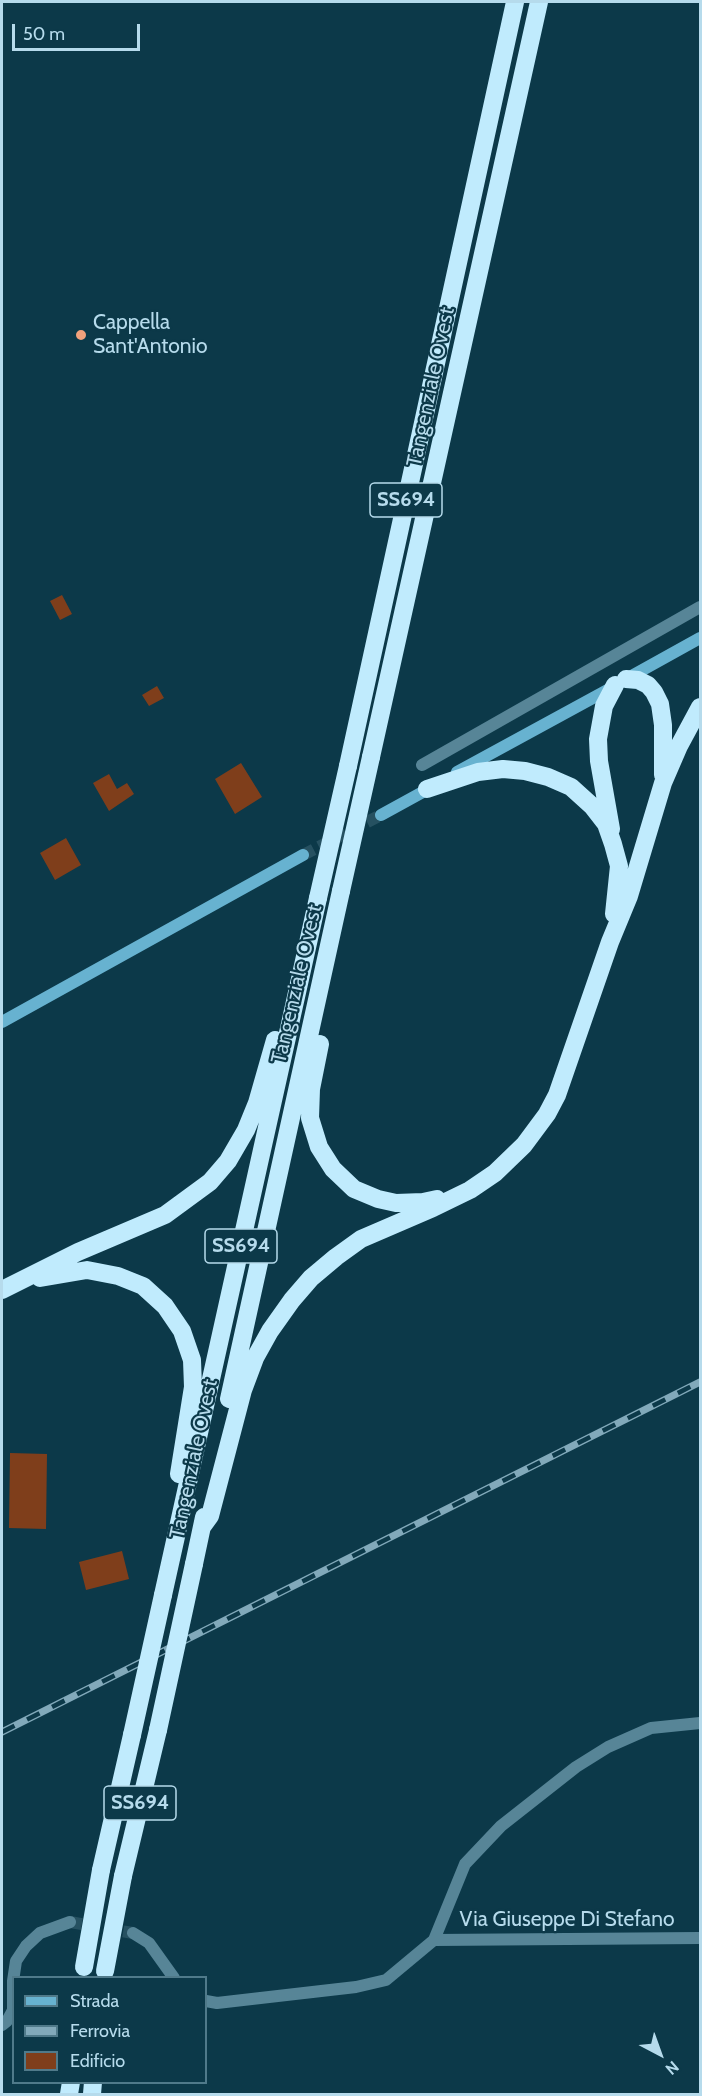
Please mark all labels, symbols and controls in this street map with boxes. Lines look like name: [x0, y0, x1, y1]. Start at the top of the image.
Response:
scale bar: [15, 12, 142, 50]
text: 50 m: [23, 23, 65, 45]
street label: Tangenziale Ovest: [402, 305, 460, 469]
place label: Cappella Sant'Antonio: [93, 310, 207, 360]
marker: Cappella Sant'Antonio: [74, 328, 88, 342]
road number: SS694: [370, 483, 442, 517]
street label: Tangenziale Ovest: [266, 902, 328, 1066]
road number: SS694: [205, 1229, 277, 1263]
street label: Tangenziale Ovest: [165, 1377, 223, 1541]
road number: SS694: [104, 1786, 176, 1820]
street label: Via Giuseppe Di Stefano: [460, 1907, 674, 1933]
legend: [12, 1976, 207, 2084]
text: Strada: [70, 1990, 119, 2012]
text: Ferrovia: [70, 2020, 130, 2042]
north arrow: [630, 2024, 690, 2084]
text: Edificio: [70, 2050, 125, 2072]
text: N: [662, 2057, 683, 2079]

